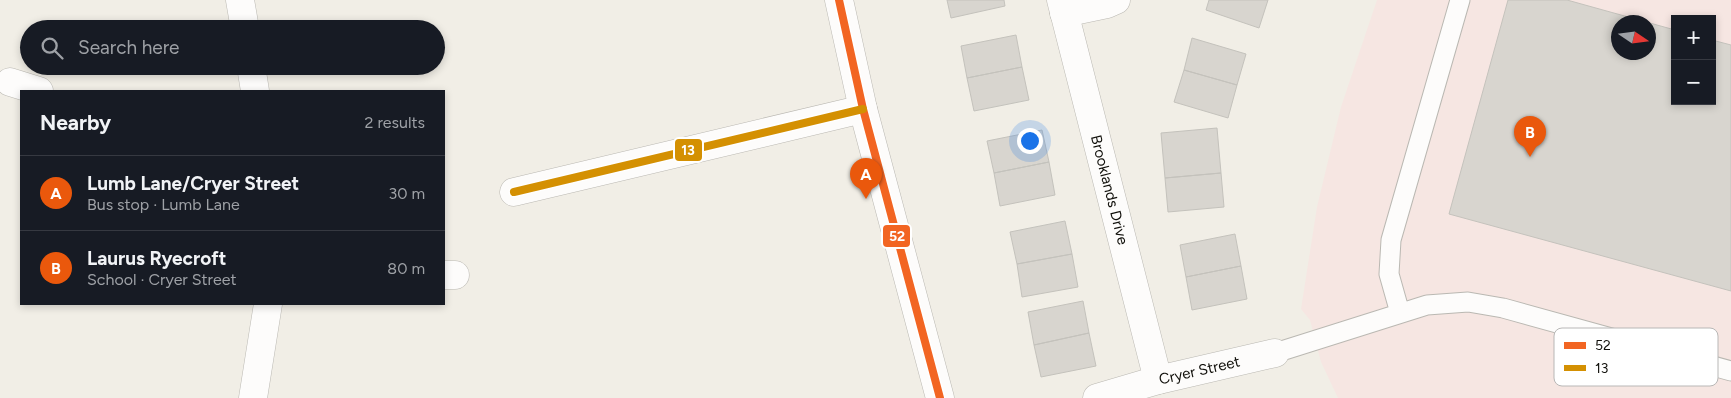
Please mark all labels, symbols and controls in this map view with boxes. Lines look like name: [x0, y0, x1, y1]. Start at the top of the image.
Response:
north arrow: [1611, 15, 1656, 60]
map controls: [1671, 15, 1716, 105]
button: +: [1671, 15, 1716, 60]
search box: [20, 20, 445, 75]
icon: search: [38, 34, 66, 62]
text: Search here: [78, 36, 180, 59]
button: −: [1671, 60, 1716, 105]
text: Nearby: [40, 110, 111, 135]
text: 2 results: [365, 113, 425, 132]
pin: B: [1514, 116, 1546, 157]
your location: [1017, 128, 1043, 154]
street label: Brooklands Drive: [1087, 133, 1132, 247]
line badge: 13: [674, 138, 703, 162]
text: 13: [681, 142, 695, 159]
pin: A: [850, 158, 882, 199]
text: Lumb Lane/Cryer Street: [87, 172, 299, 195]
text: A: [50, 184, 62, 203]
text: 30 m: [388, 184, 425, 203]
text: Bus stop · Lumb Lane: [87, 195, 240, 214]
line badge: 52: [882, 224, 911, 248]
text: 52: [889, 228, 905, 245]
text: Laurus Ryecroft: [87, 247, 226, 270]
text: B: [51, 259, 61, 278]
text: 80 m: [387, 259, 425, 278]
text: School · Cryer Street: [87, 270, 237, 289]
legend: [1554, 328, 1718, 386]
text: 52: [1595, 337, 1611, 354]
street label: Cryer Street: [1157, 352, 1242, 389]
text: 13: [1595, 360, 1608, 377]

